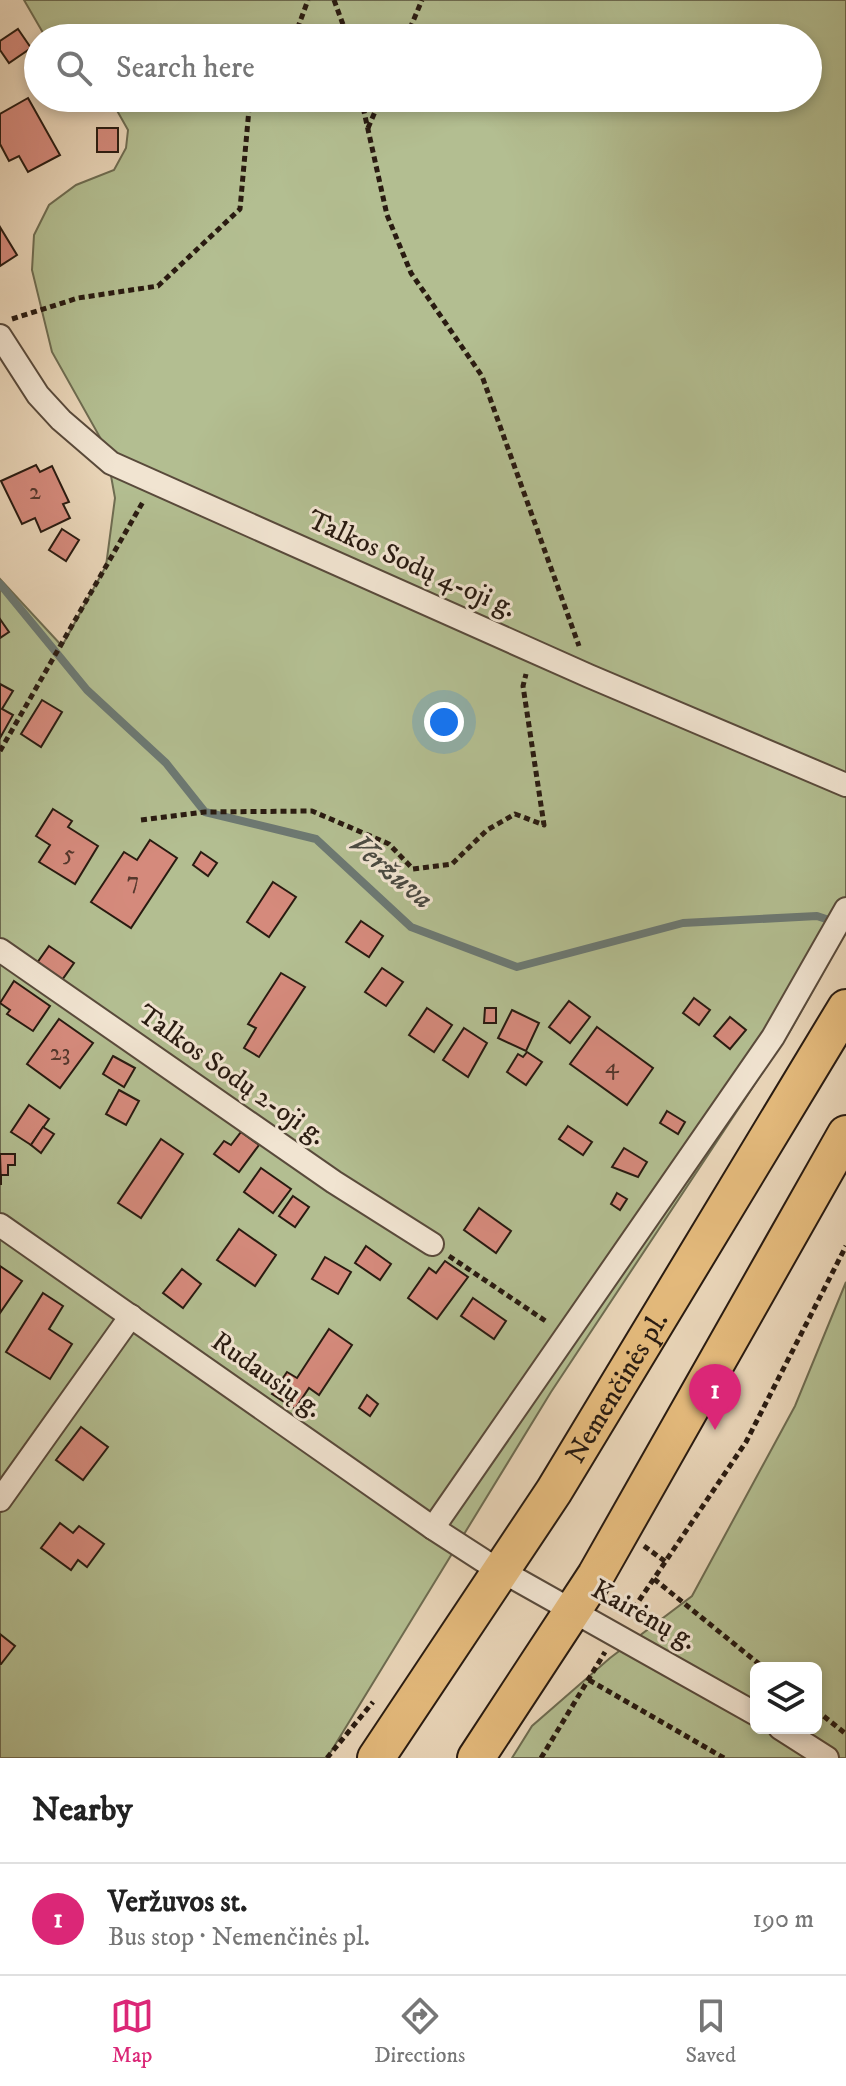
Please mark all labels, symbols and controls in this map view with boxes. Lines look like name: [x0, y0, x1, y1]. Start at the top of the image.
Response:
search box: [24, 24, 822, 112]
icon: search: [52, 46, 96, 90]
text: Search here: [116, 50, 255, 87]
house number: 2: [29, 477, 41, 507]
street label: Talkos Sodų 4-oji g.: [302, 502, 522, 626]
your location: [424, 702, 464, 742]
water label: Veržuva: [341, 826, 441, 918]
house number: 5: [63, 839, 75, 869]
house number: 7: [127, 866, 139, 896]
street label: Talkos Sodų 2-oji g.: [131, 997, 333, 1153]
house number: 23: [50, 1038, 70, 1068]
house number: 4: [605, 1051, 620, 1081]
street label: Nemenčinės pl.: [557, 1305, 676, 1470]
street label: Rudausių g.: [205, 1324, 329, 1426]
pin: 1: [689, 1364, 741, 1430]
street label: Kairėnų g.: [585, 1572, 703, 1658]
map controls: [750, 1662, 822, 1734]
button: layers: [750, 1662, 822, 1734]
text: Nearby: [32, 1789, 133, 1831]
text: Veržuvos st.: [108, 1884, 247, 1921]
text: 1: [53, 1903, 63, 1936]
text: 190 m: [752, 1903, 814, 1936]
text: Bus stop · Nemenčinės pl.: [108, 1921, 370, 1954]
tab: Map: [110, 1994, 154, 2069]
tab: Directions: [374, 1994, 465, 2069]
tab: Saved: [685, 1994, 736, 2069]

